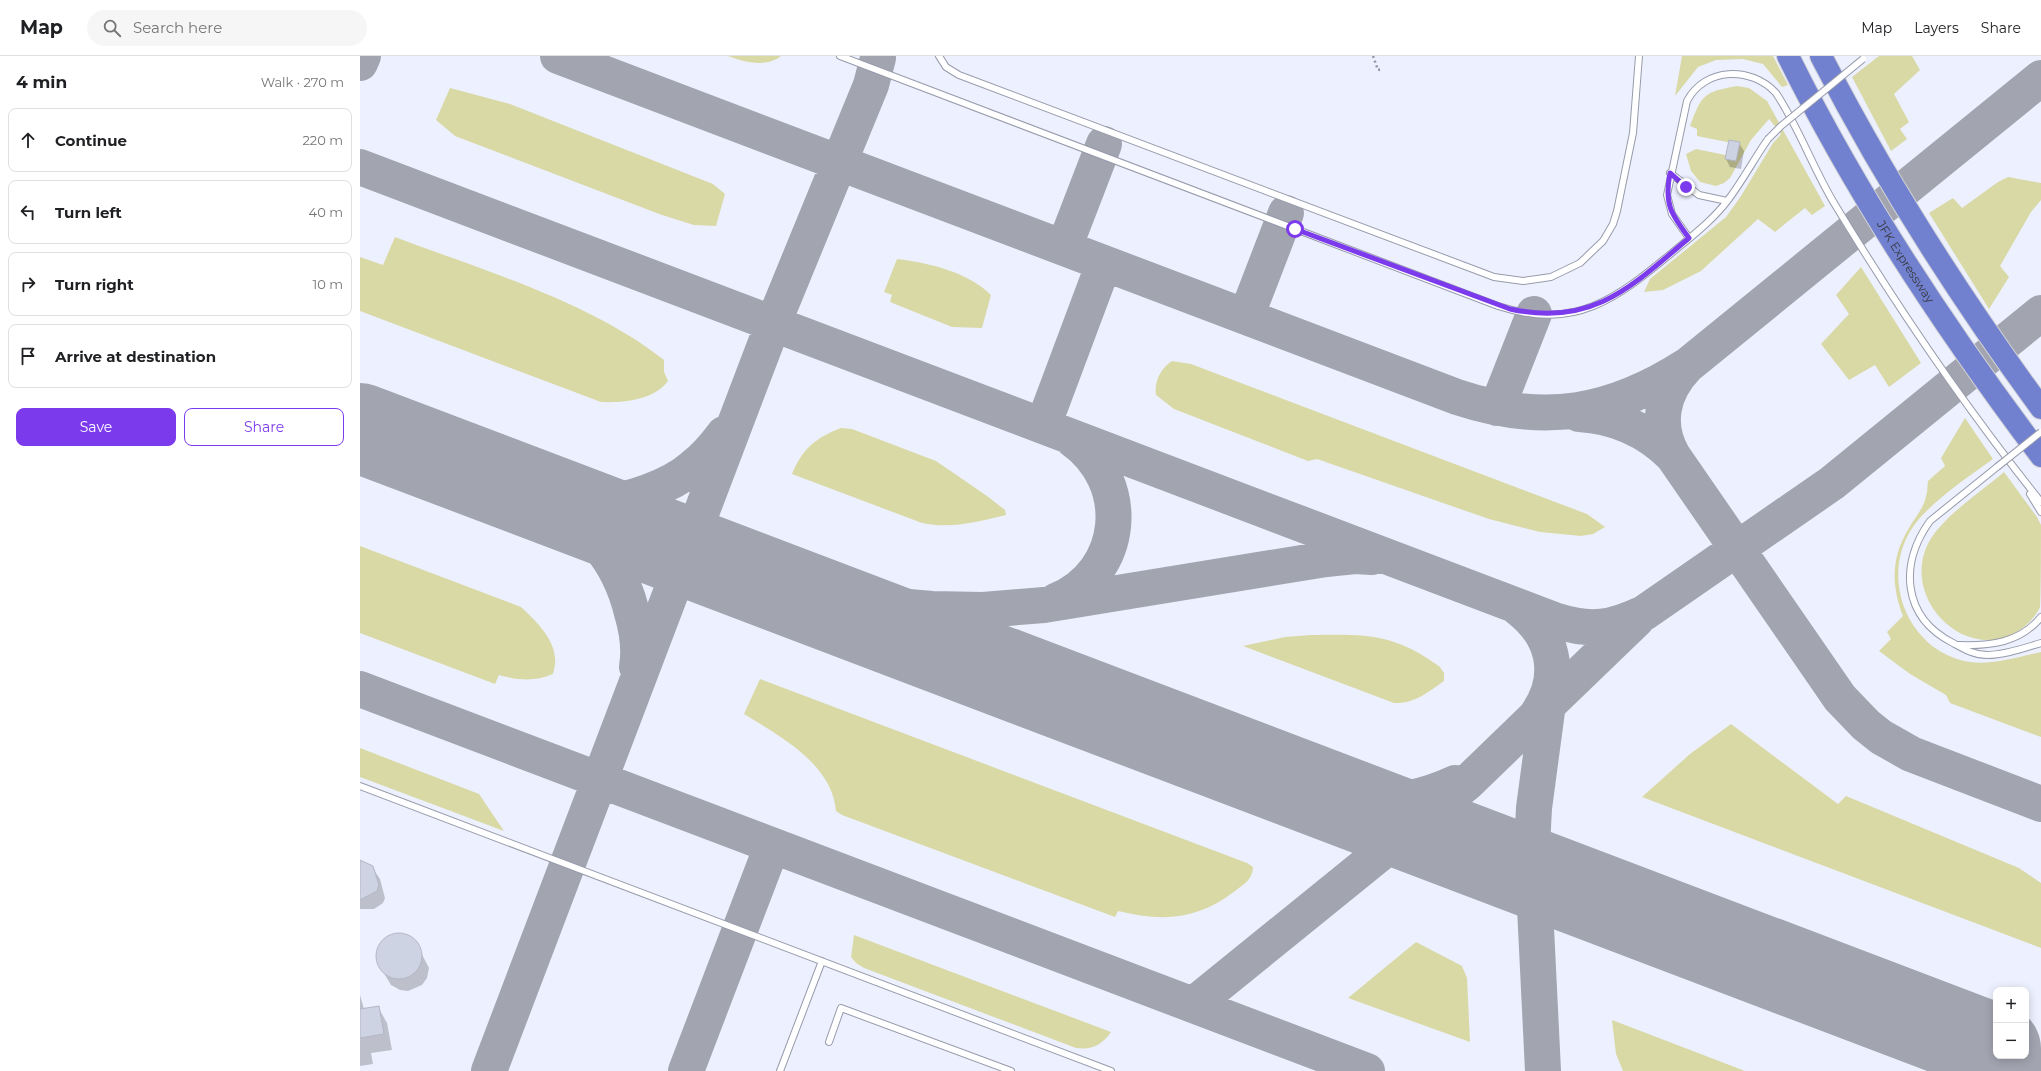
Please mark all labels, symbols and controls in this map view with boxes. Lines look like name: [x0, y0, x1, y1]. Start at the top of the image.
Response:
search box: [87, 10, 367, 46]
text: Map: [20, 16, 63, 39]
icon: search: [101, 17, 123, 39]
text: Search here: [133, 18, 222, 37]
text: Map: [1861, 19, 1892, 37]
text: Layers: [1914, 19, 1959, 37]
text: Share: [1981, 19, 2021, 37]
text: 4 min: [16, 72, 67, 92]
text: Walk · 270 m: [261, 74, 344, 90]
icon: ahead: [17, 129, 39, 151]
text: Continue: [55, 131, 127, 150]
text: 220 m: [302, 132, 343, 148]
route end: [1677, 178, 1695, 196]
icon: left: [17, 201, 39, 223]
text: Turn left: [55, 203, 122, 222]
text: 40 m: [309, 204, 343, 220]
street label: JFK Expressway: [1873, 217, 1938, 306]
route start: [1286, 220, 1304, 238]
icon: right: [17, 273, 39, 295]
text: Turn right: [55, 275, 134, 294]
text: 10 m: [313, 276, 343, 292]
icon: arrive: [17, 345, 39, 367]
text: Arrive at destination: [55, 347, 216, 366]
button: Save: [16, 408, 176, 446]
button: Share: [184, 408, 344, 446]
map controls: [1993, 987, 2029, 1059]
button: +: [1993, 987, 2029, 1023]
button: −: [1993, 1023, 2029, 1059]

